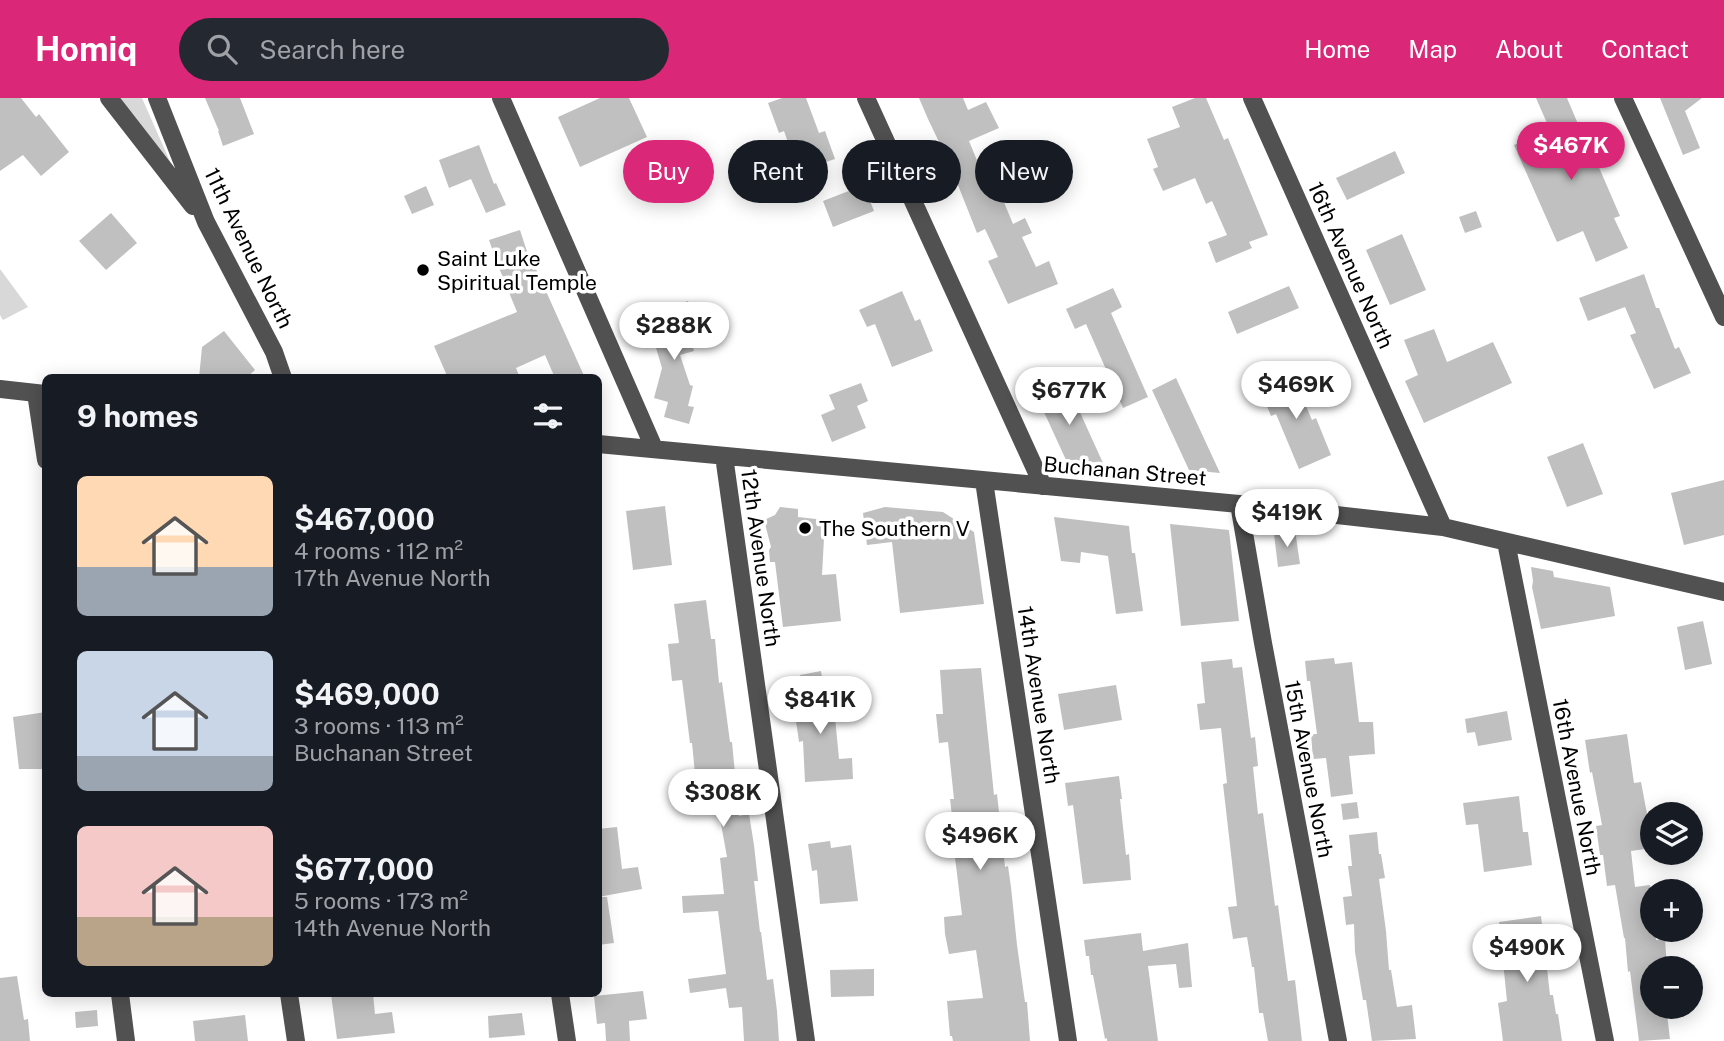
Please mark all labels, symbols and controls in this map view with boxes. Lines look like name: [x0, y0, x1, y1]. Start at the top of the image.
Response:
search box: [179, 18, 669, 81]
text: Homiq: [35, 30, 137, 68]
icon: search: [203, 30, 241, 68]
text: Search here: [259, 34, 405, 65]
text: Home: [1304, 35, 1370, 63]
text: Map: [1408, 35, 1457, 63]
text: About: [1495, 35, 1563, 63]
text: Contact: [1601, 35, 1689, 63]
pin: $467K: [1522, 122, 1620, 182]
text: $467K: [1533, 131, 1609, 158]
chip: Buy: [623, 140, 714, 203]
chip: Rent: [728, 140, 828, 203]
chip: Filters: [842, 140, 961, 203]
chip: New: [975, 140, 1073, 203]
street label: 11th Avenue North: [199, 164, 299, 332]
street label: 16th Avenue North: [1303, 178, 1399, 352]
place label: Saint Luke Spiritual Temple: [437, 246, 597, 295]
marker: Saint Luke Spiritual Temple: [415, 262, 431, 278]
pin: $288K: [625, 302, 723, 362]
text: $288K: [635, 311, 713, 338]
pin: $469K: [1247, 362, 1345, 421]
pin: $677K: [1020, 368, 1118, 427]
text: $469K: [1257, 370, 1335, 397]
text: $677K: [1031, 376, 1107, 403]
icon: filters: [529, 397, 567, 435]
text: 9 homes: [77, 398, 199, 434]
street label: Buchanan Street: [1042, 451, 1208, 491]
street label: 12th Avenue North: [736, 467, 786, 649]
pin: $419K: [1238, 490, 1336, 549]
text: $419K: [1251, 498, 1323, 525]
text: $467,000: [294, 501, 435, 537]
icon: home: [133, 504, 217, 588]
place label: The Southern V: [819, 516, 970, 541]
marker: The Southern V: [797, 520, 813, 536]
text: 4 rooms · 112 m²: [294, 537, 463, 564]
text: 17th Avenue North: [294, 564, 490, 591]
street label: 14th Avenue North: [1013, 604, 1065, 786]
text: $469,000: [294, 676, 440, 712]
pin: $841K: [771, 676, 869, 736]
street label: 15th Avenue North: [1280, 678, 1338, 860]
icon: home: [133, 679, 217, 763]
text: $841K: [784, 685, 856, 712]
street label: 16th Avenue North: [1548, 696, 1606, 878]
text: 3 rooms · 113 m²: [294, 712, 464, 739]
text: Buchanan Street: [294, 739, 473, 766]
pin: $308K: [674, 770, 772, 829]
text: $308K: [684, 778, 762, 805]
map controls: [1640, 802, 1703, 1019]
button: layers: [1640, 802, 1703, 865]
pin: $496K: [931, 812, 1029, 872]
text: $496K: [941, 821, 1019, 848]
text: $677,000: [294, 851, 434, 887]
icon: home: [133, 854, 217, 938]
button: +: [1640, 879, 1703, 942]
text: 5 rooms · 173 m²: [294, 887, 468, 914]
text: 14th Avenue North: [294, 914, 491, 941]
pin: $490K: [1478, 924, 1576, 984]
text: $490K: [1488, 933, 1566, 960]
button: −: [1640, 956, 1703, 1019]

